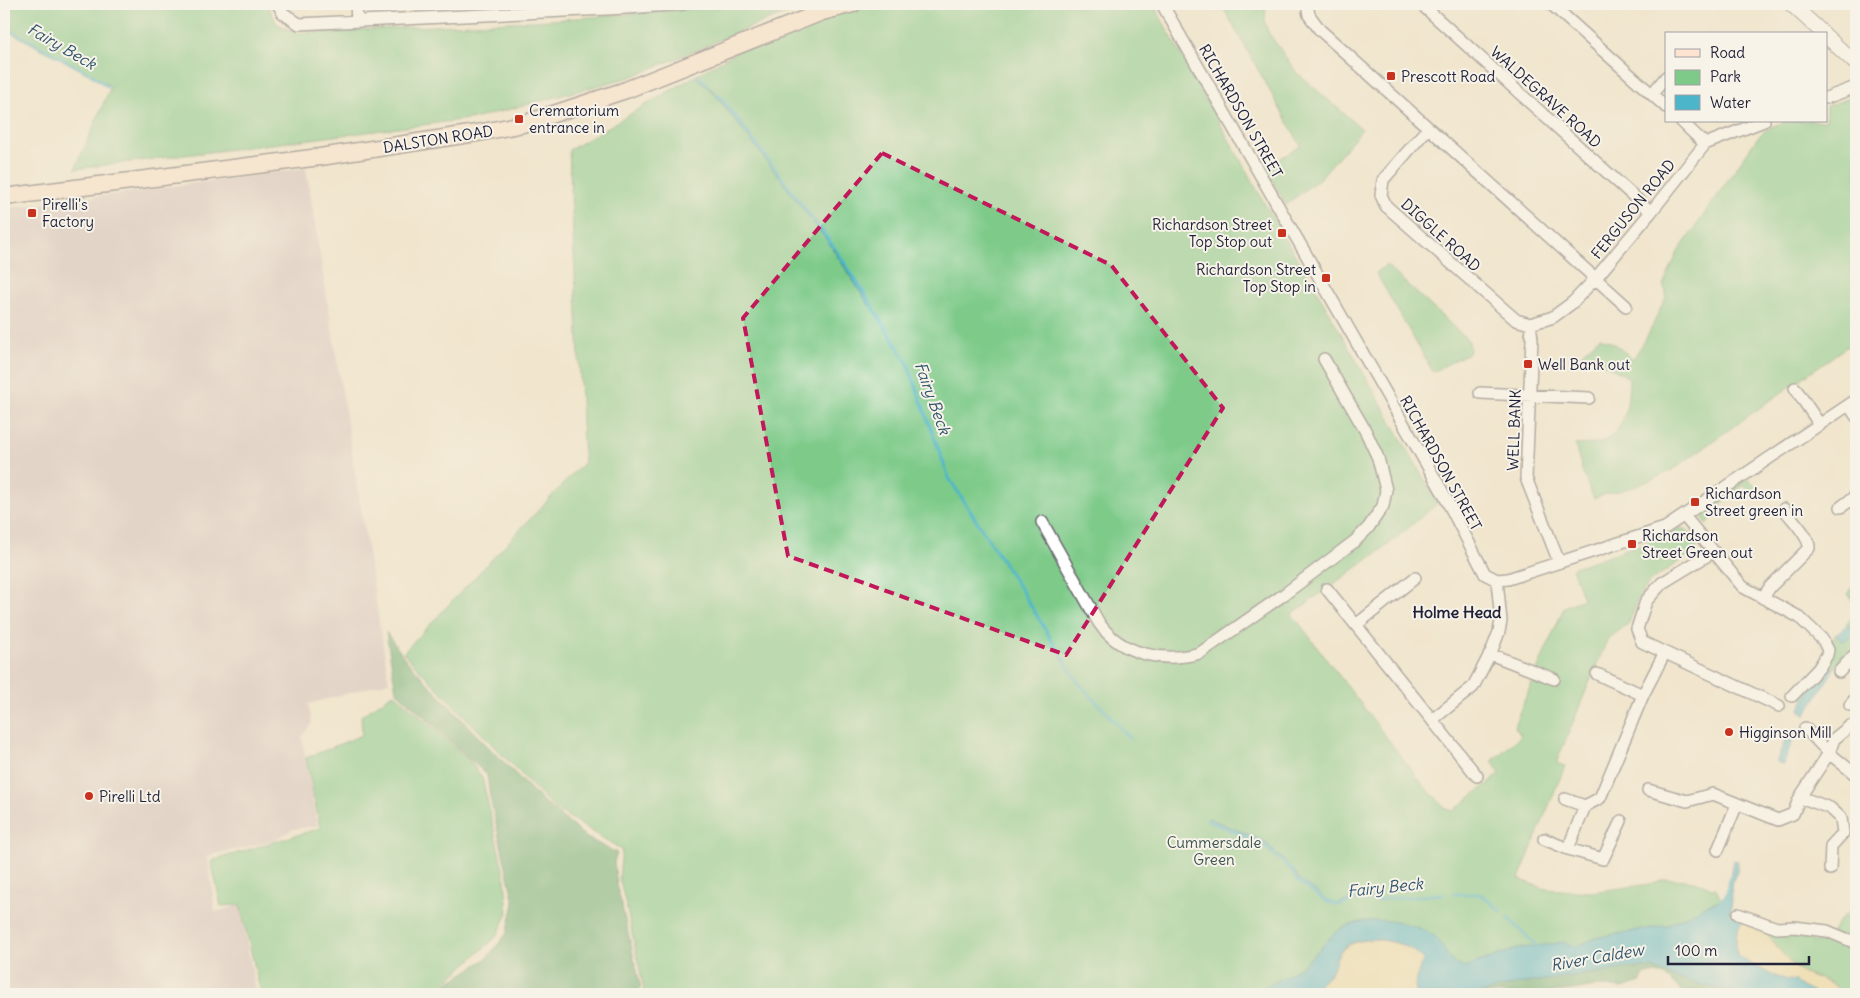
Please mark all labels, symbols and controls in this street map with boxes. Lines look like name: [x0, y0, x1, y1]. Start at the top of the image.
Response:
water label: Fairy Beck: [24, 18, 101, 75]
legend: [1665, 32, 1828, 122]
street label: RICHARDSON STREET: [1195, 41, 1287, 181]
street label: WALDEGRAVE ROAD: [1487, 42, 1605, 152]
text: Road: [1710, 43, 1745, 62]
place label: Prescott Road: [1401, 67, 1495, 86]
text: Park: [1710, 67, 1741, 86]
marker: Prescott Road: [1385, 70, 1397, 82]
text: Water: [1710, 93, 1751, 112]
place label: Crematorium entrance in: [529, 101, 619, 137]
marker: Crematorium entrance in: [513, 113, 525, 125]
street label: DALSTON ROAD: [382, 121, 494, 157]
street label: FERGUSON ROAD: [1587, 155, 1679, 263]
street label: DIGGLE ROAD: [1397, 194, 1485, 276]
place label: Pirelli's Factory: [42, 195, 94, 231]
marker: Pirelli's Factory: [26, 207, 38, 219]
place label: Richardson Street Top Stop out: [1152, 215, 1272, 251]
marker: Richardson Street Top Stop out: [1276, 227, 1288, 239]
place label: Richardson Street Top Stop in: [1196, 260, 1316, 296]
marker: Richardson Street Top Stop in: [1320, 272, 1332, 284]
place label: Well Bank out: [1538, 355, 1630, 374]
marker: Well Bank out: [1522, 358, 1534, 370]
water label: Fairy Beck: [911, 359, 956, 439]
street label: WELL BANK: [1503, 388, 1525, 471]
street label: RICHARDSON STREET: [1396, 392, 1486, 534]
place label: Richardson Street green in: [1705, 484, 1803, 520]
marker: Richardson Street green in: [1689, 496, 1701, 508]
place label: Richardson Street Green out: [1642, 526, 1753, 562]
marker: Richardson Street Green out: [1626, 538, 1638, 550]
district label: Holme Head: [1412, 602, 1502, 622]
place label: Higginson Mill: [1739, 723, 1832, 742]
marker: Higginson Mill: [1723, 726, 1735, 738]
place label: Pirelli Ltd: [99, 787, 161, 806]
marker: Pirelli Ltd: [83, 790, 95, 802]
park label: Cummersdale Green: [1167, 833, 1261, 869]
water label: Fairy Beck: [1346, 873, 1426, 901]
scale bar: [1668, 933, 1809, 965]
water label: River Caldew: [1549, 939, 1647, 975]
text: 100 m: [1675, 941, 1717, 960]

